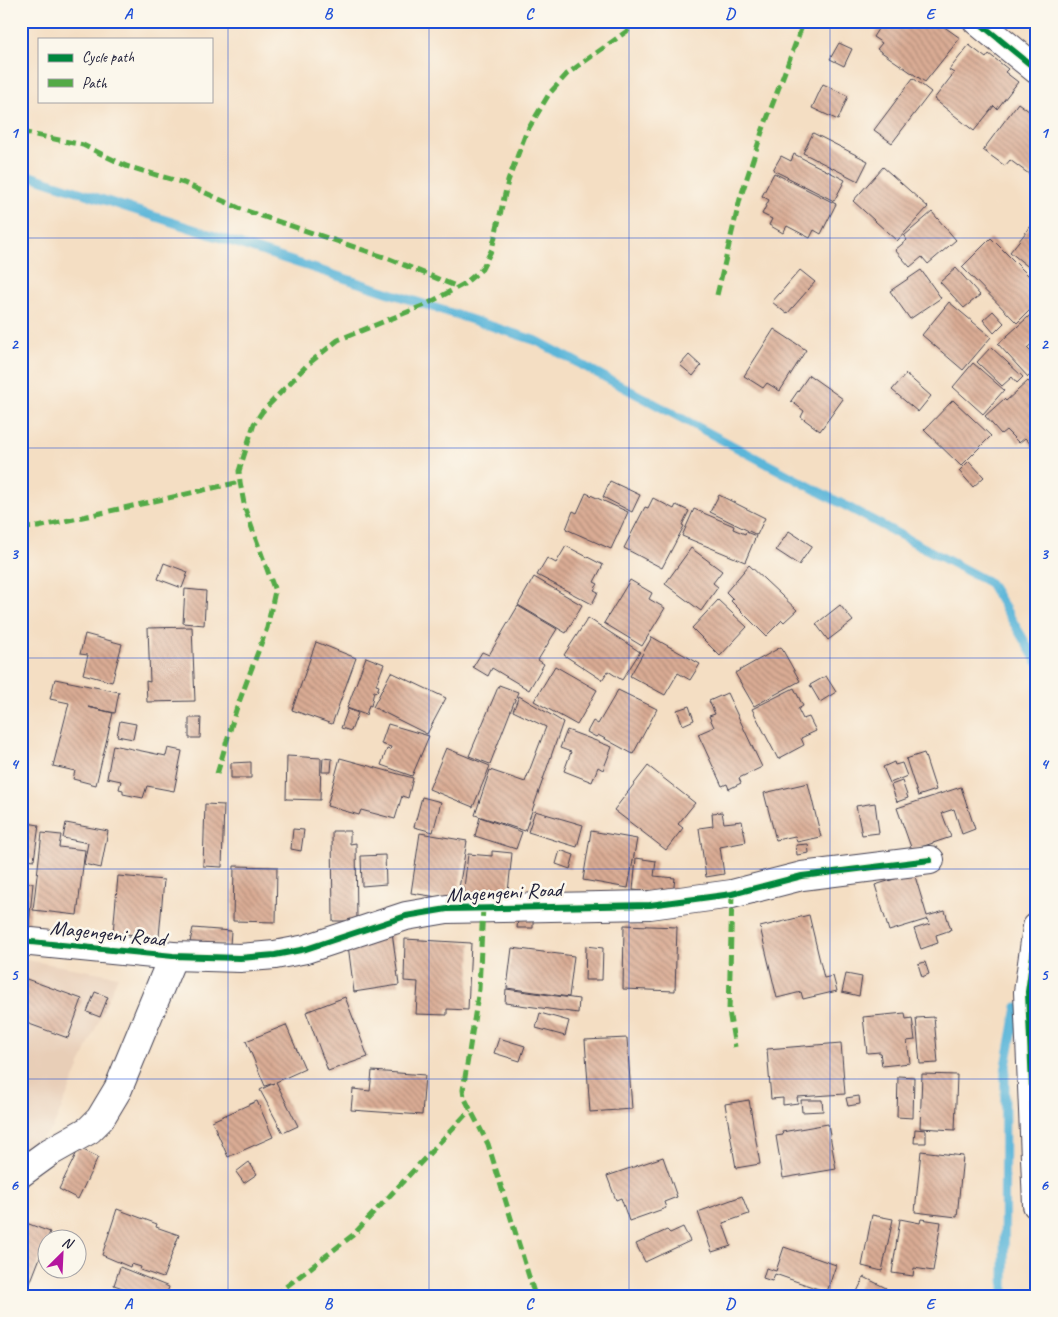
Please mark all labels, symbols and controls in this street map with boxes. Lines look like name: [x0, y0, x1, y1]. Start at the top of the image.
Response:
text: A: [124, 4, 134, 24]
text: B: [324, 4, 334, 24]
text: C: [525, 4, 535, 24]
text: D: [725, 4, 736, 24]
text: E: [926, 4, 937, 24]
legend: [38, 38, 212, 102]
text: Cycle path: [82, 48, 134, 67]
text: Path: [82, 74, 108, 93]
text: 1: [10, 123, 19, 143]
text: 1: [1040, 123, 1049, 143]
text: 2: [10, 334, 19, 354]
text: 2: [1040, 334, 1049, 354]
text: 3: [10, 544, 19, 564]
text: 3: [1040, 544, 1049, 564]
text: 4: [10, 754, 19, 774]
text: 4: [1040, 754, 1049, 774]
street label: Magengeni Road: [445, 876, 566, 908]
street label: Magengeni Road: [49, 914, 171, 952]
text: 5: [11, 965, 20, 985]
text: 5: [1041, 965, 1050, 985]
text: 6: [10, 1175, 19, 1195]
text: 6: [1040, 1175, 1049, 1195]
north arrow: [38, 1230, 88, 1280]
text: N: [60, 1233, 77, 1253]
text: A: [124, 1294, 134, 1314]
text: B: [324, 1294, 334, 1314]
text: C: [525, 1294, 535, 1314]
text: D: [725, 1294, 736, 1314]
text: E: [926, 1294, 937, 1314]

